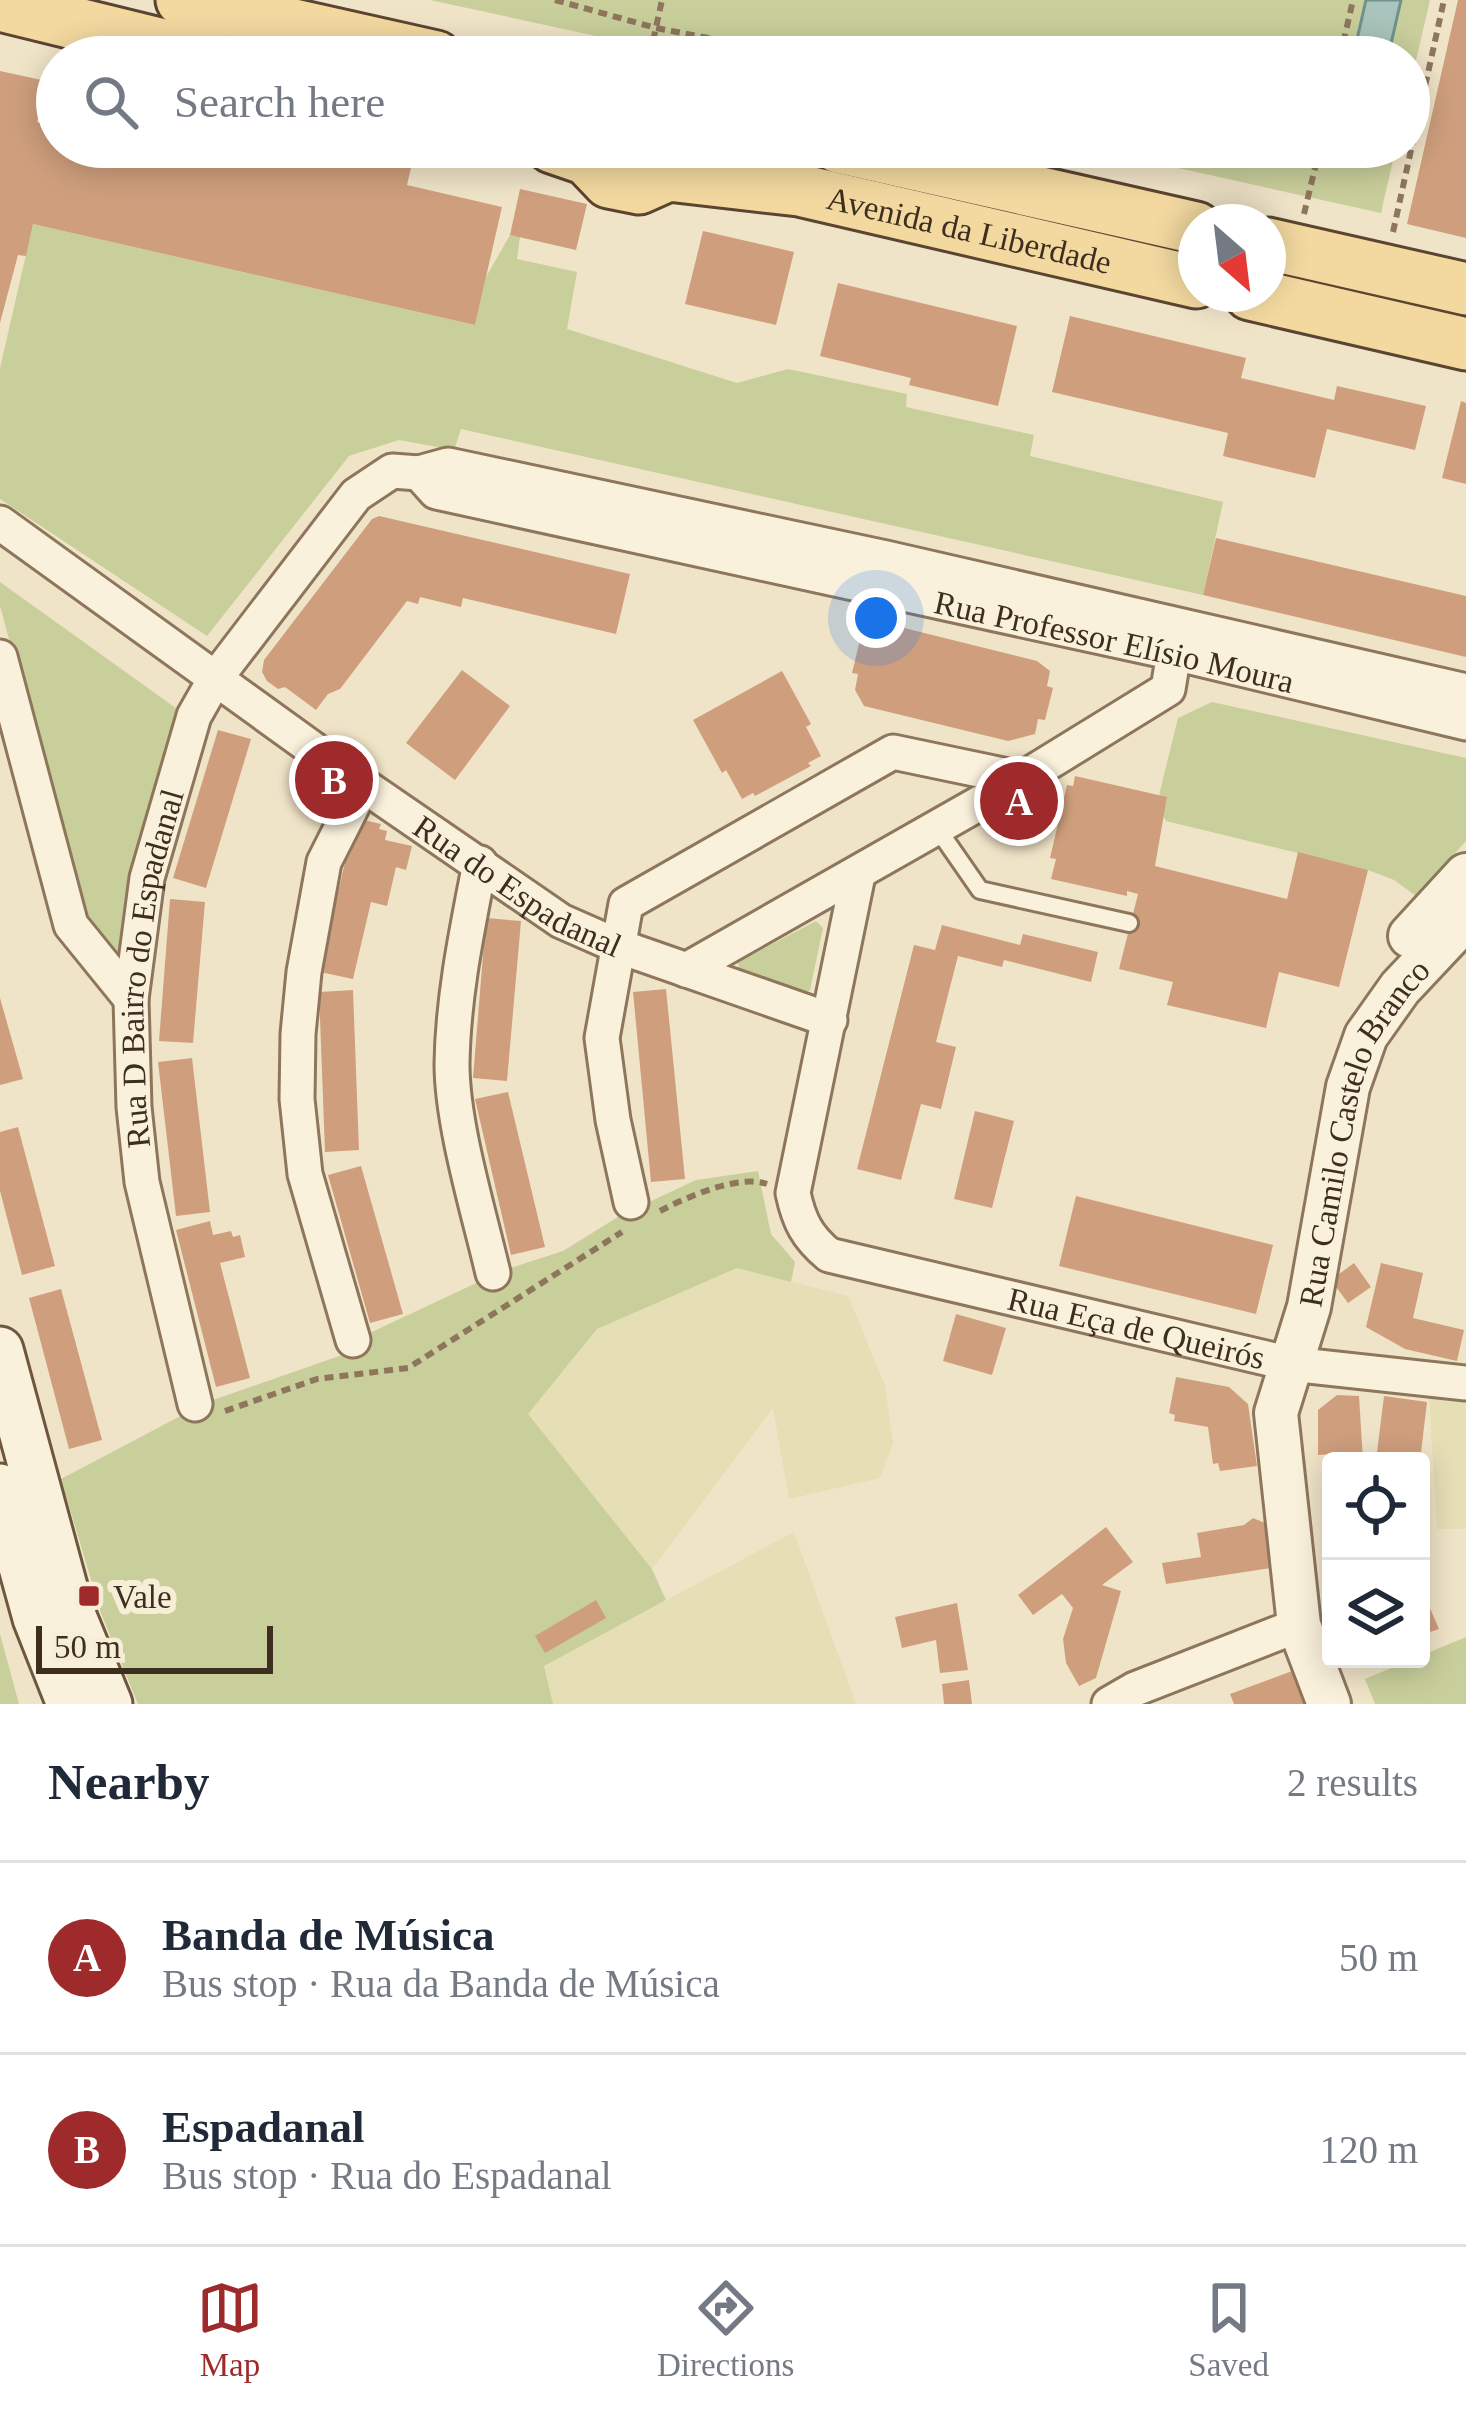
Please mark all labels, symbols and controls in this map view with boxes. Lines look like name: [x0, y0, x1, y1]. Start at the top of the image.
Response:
search box: [36, 36, 1430, 168]
icon: search: [78, 69, 144, 135]
text: Search here: [174, 77, 385, 127]
street label: Avenida da Liberdade: [823, 180, 1115, 281]
north arrow: [1178, 204, 1286, 312]
street label: Rua Professor Elísio Moura: [931, 584, 1298, 700]
your location: [846, 588, 906, 648]
pin: B: [295, 735, 373, 825]
pin: A: [980, 756, 1058, 846]
street label: Rua D Bairro do Espadanal: [114, 785, 191, 1150]
street label: Rua do Espadanal: [407, 808, 627, 964]
street label: Rua Camilo Castelo Branco: [1292, 952, 1437, 1310]
street label: Rua Eça de Queirós: [1004, 1281, 1269, 1376]
map controls: [1322, 1452, 1430, 1668]
button: locate: [1322, 1452, 1430, 1560]
button: layers: [1322, 1560, 1430, 1668]
place label: Vale: [113, 1579, 172, 1615]
marker: Vale: [76, 1583, 102, 1609]
scale bar: [36, 1620, 273, 1673]
text: 50 m: [54, 1629, 121, 1665]
text: Nearby: [48, 1754, 209, 1810]
text: 2 results: [1287, 1761, 1418, 1804]
text: Banda de Música: [162, 1910, 495, 1960]
text: A: [73, 1936, 101, 1979]
text: 50 m: [1339, 1936, 1418, 1979]
text: Bus stop · Rua da Banda de Música: [162, 1962, 720, 2005]
text: Espadanal: [162, 2102, 365, 2152]
text: B: [74, 2128, 100, 2171]
text: 120 m: [1319, 2128, 1418, 2171]
text: Bus stop · Rua do Espadanal: [162, 2154, 612, 2197]
tab: Map: [197, 2275, 263, 2384]
tab: Directions: [657, 2275, 794, 2384]
tab: Saved: [1188, 2275, 1269, 2384]

